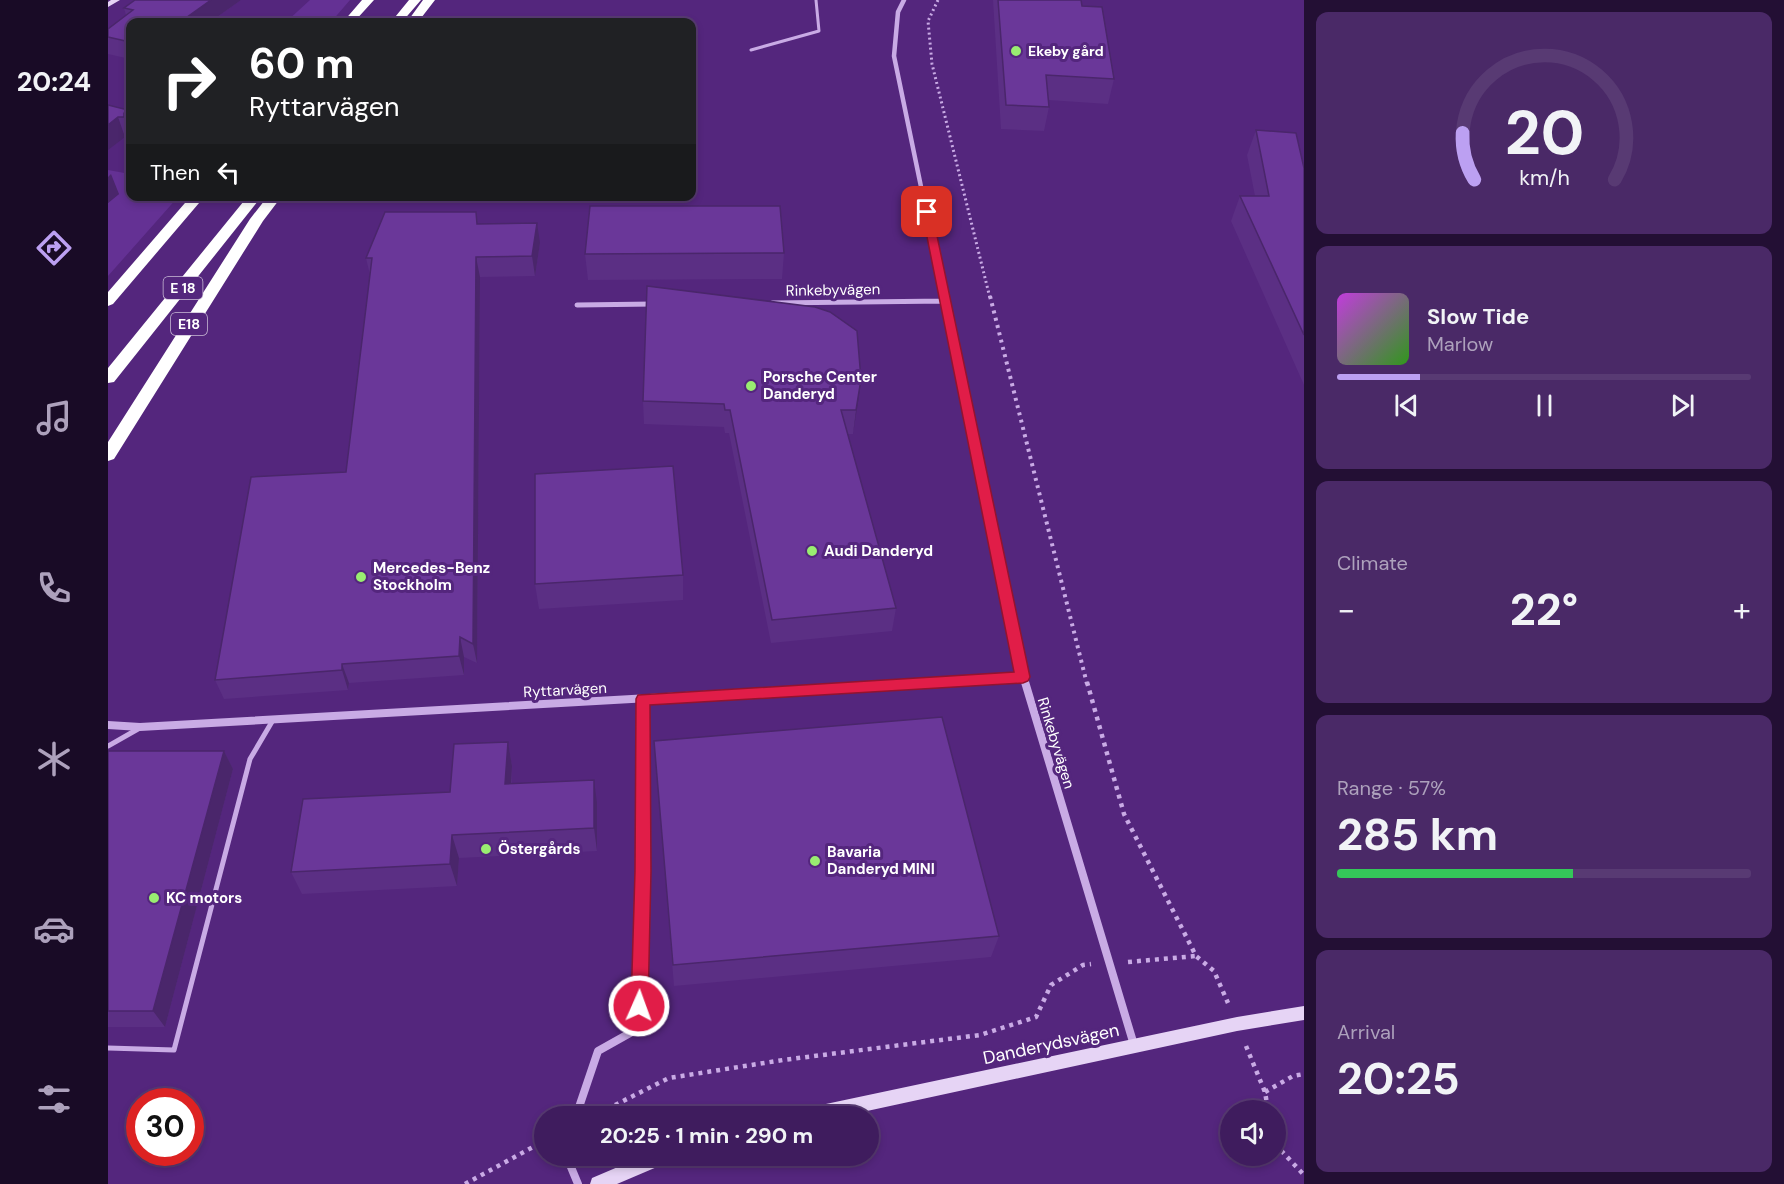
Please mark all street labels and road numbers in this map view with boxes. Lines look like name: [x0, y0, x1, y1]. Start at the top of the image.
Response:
road number: E 18: [164, 277, 202, 299]
street label: Rinkebyvägen: [785, 279, 881, 301]
road number: E18: [171, 313, 207, 335]
street label: Ryttarvägen: [523, 678, 607, 702]
street label: Rinkebyvägen: [1033, 695, 1079, 791]
street label: Danderydsvägen: [981, 1018, 1121, 1070]

